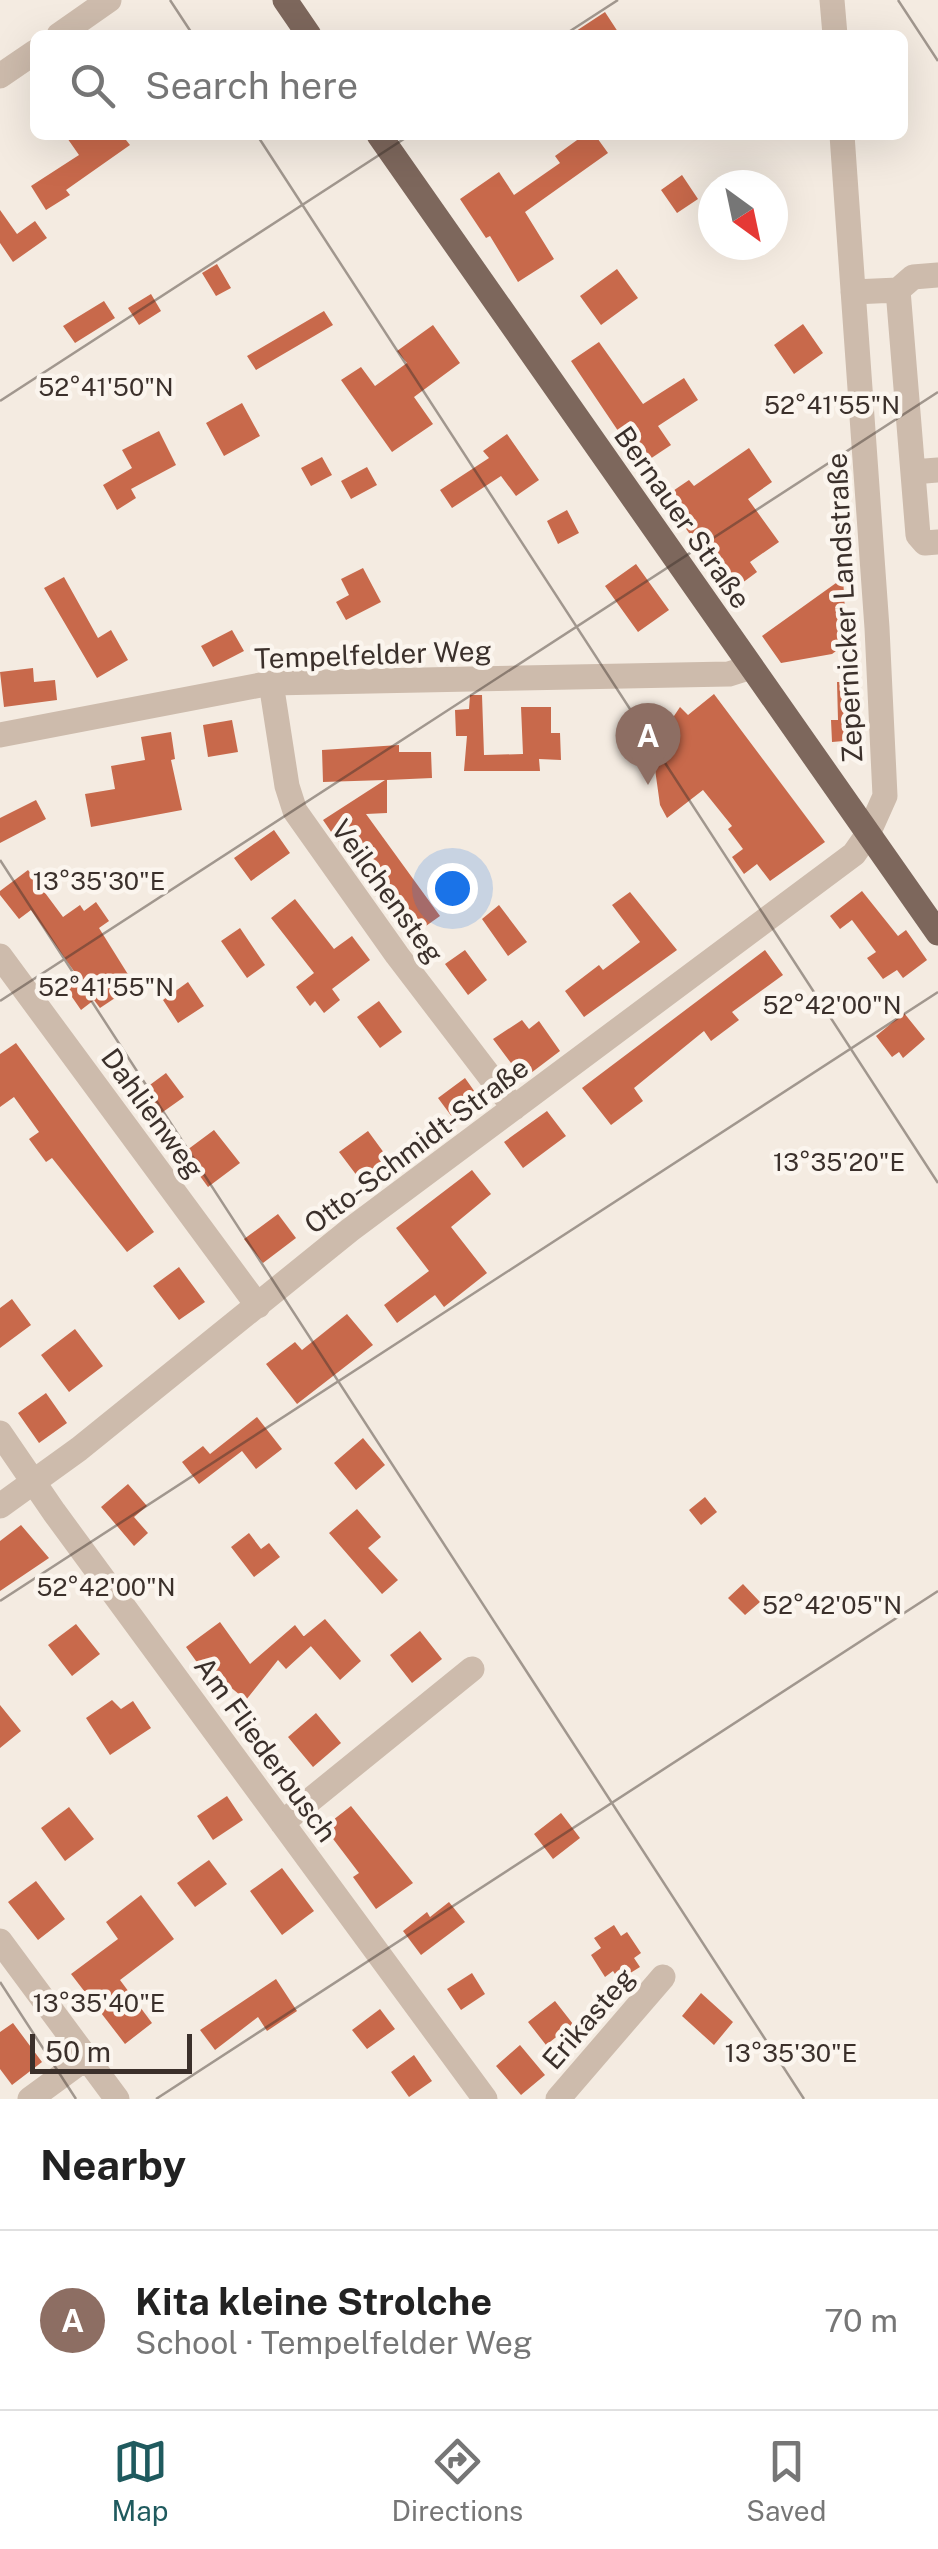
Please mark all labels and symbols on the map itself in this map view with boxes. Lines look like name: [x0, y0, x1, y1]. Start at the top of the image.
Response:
north arrow: [698, 170, 788, 260]
text: 52°41'50"N: [38, 372, 174, 402]
text: 52°41'55"N: [764, 390, 900, 420]
street label: Bernauer Straße: [608, 420, 758, 614]
street label: Zepernicker Landstraße: [819, 452, 869, 764]
street label: Tempelfelder Weg: [254, 633, 492, 675]
pin: A: [616, 702, 680, 785]
street label: Veilchensteg: [325, 813, 451, 969]
your location: [427, 863, 478, 914]
text: 13°35'30"E: [33, 866, 165, 896]
text: 52°41'55"N: [38, 972, 174, 1002]
text: 52°42'00"N: [762, 990, 902, 1020]
street label: Dahlienweg: [95, 1042, 211, 1184]
street label: Otto-Schmidt-Straße: [298, 1050, 534, 1240]
text: 13°35'20"E: [773, 1147, 905, 1177]
text: 52°42'00"N: [36, 1572, 176, 1602]
text: 52°42'05"N: [762, 1590, 902, 1620]
street label: Am Fliederbusch: [188, 1650, 344, 1848]
street label: Erikasteg: [535, 1961, 641, 2075]
text: 13°35'40"E: [33, 1988, 165, 2018]
scale bar: [30, 2029, 192, 2074]
text: 13°35'30"E: [725, 2038, 857, 2068]

